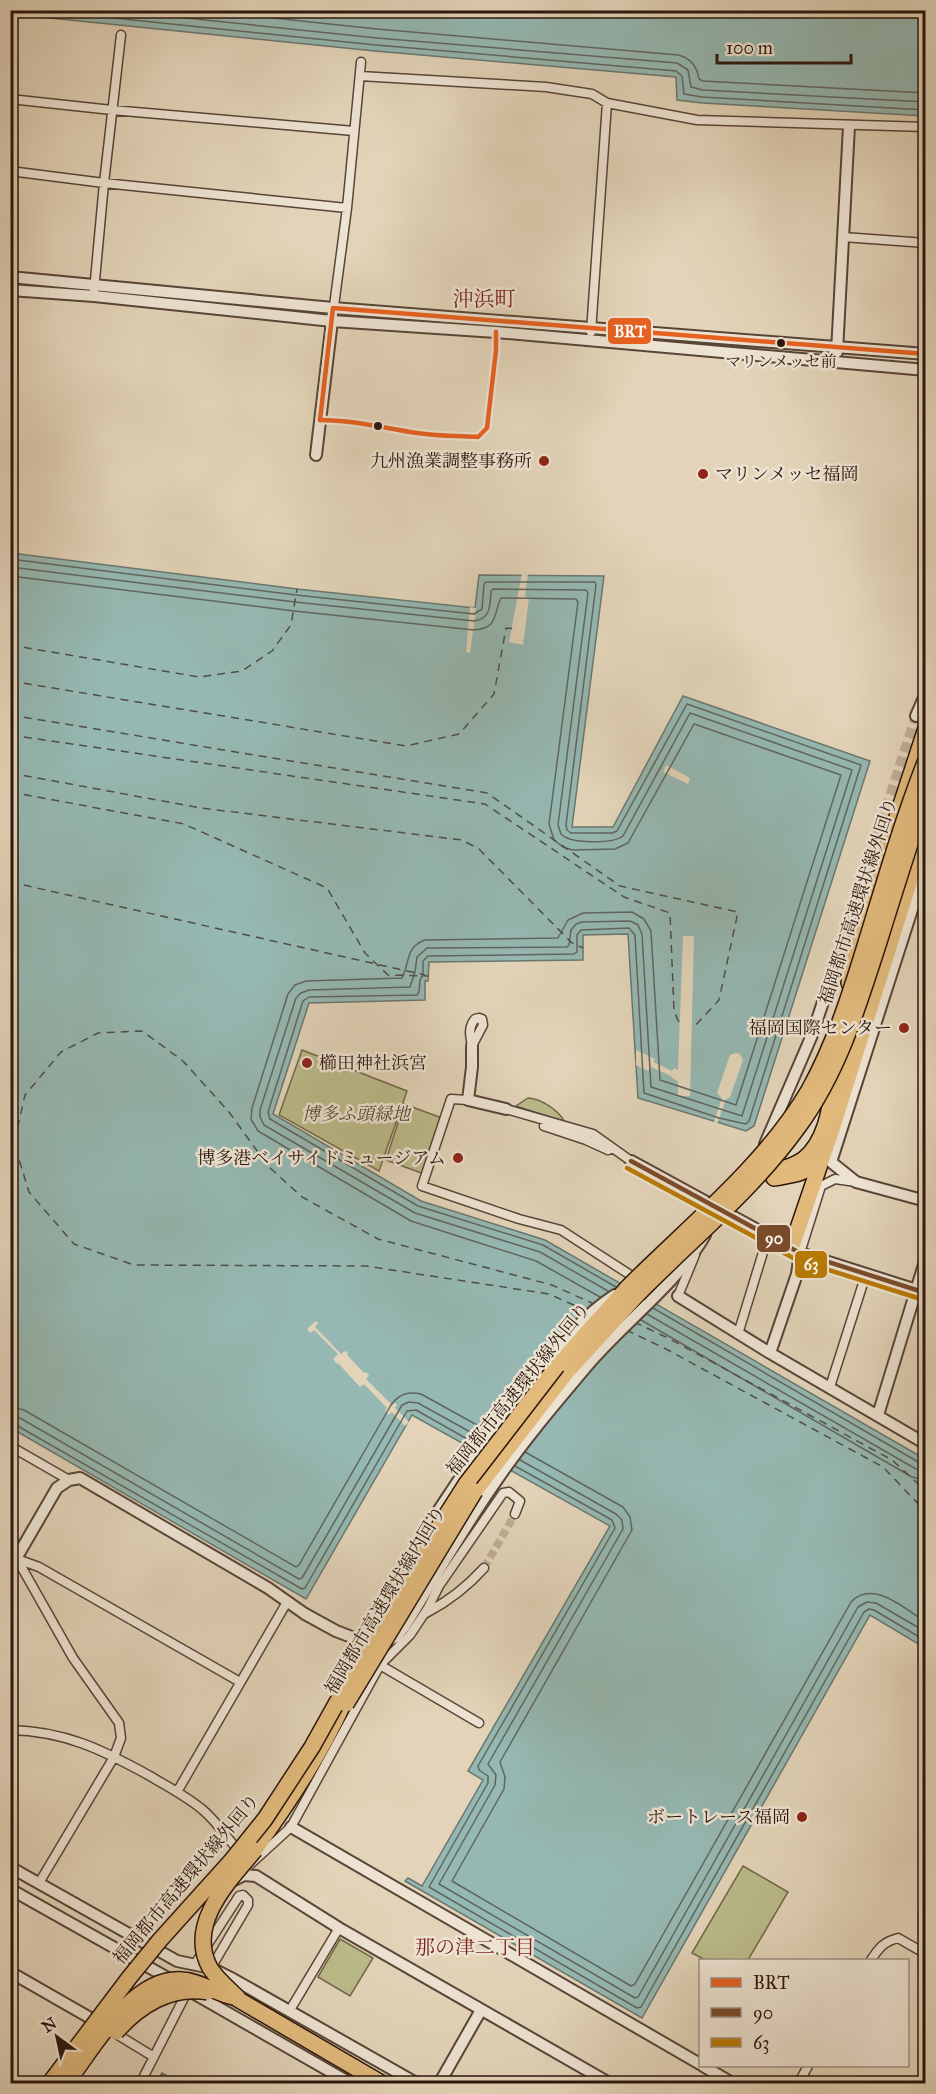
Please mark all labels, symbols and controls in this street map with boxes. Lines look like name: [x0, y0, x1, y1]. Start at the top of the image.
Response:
scale bar: [717, 27, 850, 65]
text: 100 m: [726, 37, 773, 59]
district label: 沖浜町: [453, 286, 516, 312]
line badge: BRT: [607, 317, 652, 345]
text: BRT: [614, 322, 646, 341]
marker: マリンメッセ前: [775, 337, 787, 349]
place label: マリンメッセ前: [725, 352, 837, 371]
unlabelled marker: [372, 420, 384, 432]
place label: 九州漁業調整事務所: [370, 450, 532, 472]
marker: 九州漁業調整事務所: [537, 454, 551, 468]
place label: マリンメッセ福岡: [715, 463, 858, 485]
marker: マリンメッセ福岡: [696, 467, 710, 481]
street label: 福岡都市高速環状線外回り: [814, 795, 902, 1007]
place label: 福岡国際センター: [749, 1017, 892, 1039]
marker: 福岡国際センター: [897, 1021, 911, 1035]
place label: 櫛田神社浜宮: [319, 1052, 427, 1074]
marker: 櫛田神社浜宮: [300, 1056, 314, 1070]
park label: 博多ふ頭緑地: [302, 1103, 412, 1125]
place label: 博多港ベイサイドミュージアム: [197, 1147, 446, 1169]
marker: 博多港ベイサイドミュージアム: [451, 1151, 465, 1165]
line badge: 90: [756, 1224, 791, 1253]
text: 90: [765, 1229, 783, 1249]
line badge: 63: [794, 1250, 828, 1279]
text: 63: [804, 1255, 818, 1275]
street label: 福岡都市高速環状線外回り: [441, 1298, 595, 1480]
street label: 福岡都市高速環状線内回り: [320, 1502, 450, 1698]
street label: 福岡都市高速環状線外回り: [108, 1789, 264, 1969]
place label: ボートレース福岡: [647, 1806, 790, 1828]
marker: ボートレース福岡: [795, 1810, 809, 1824]
district label: 那の津二丁目: [415, 1935, 535, 1959]
legend: [699, 1959, 909, 2067]
text: BRT: [753, 1972, 790, 1994]
text: 90: [753, 2002, 773, 2024]
north arrow: [27, 2007, 87, 2067]
text: N: [38, 2013, 60, 2037]
text: 63: [753, 2032, 769, 2054]

